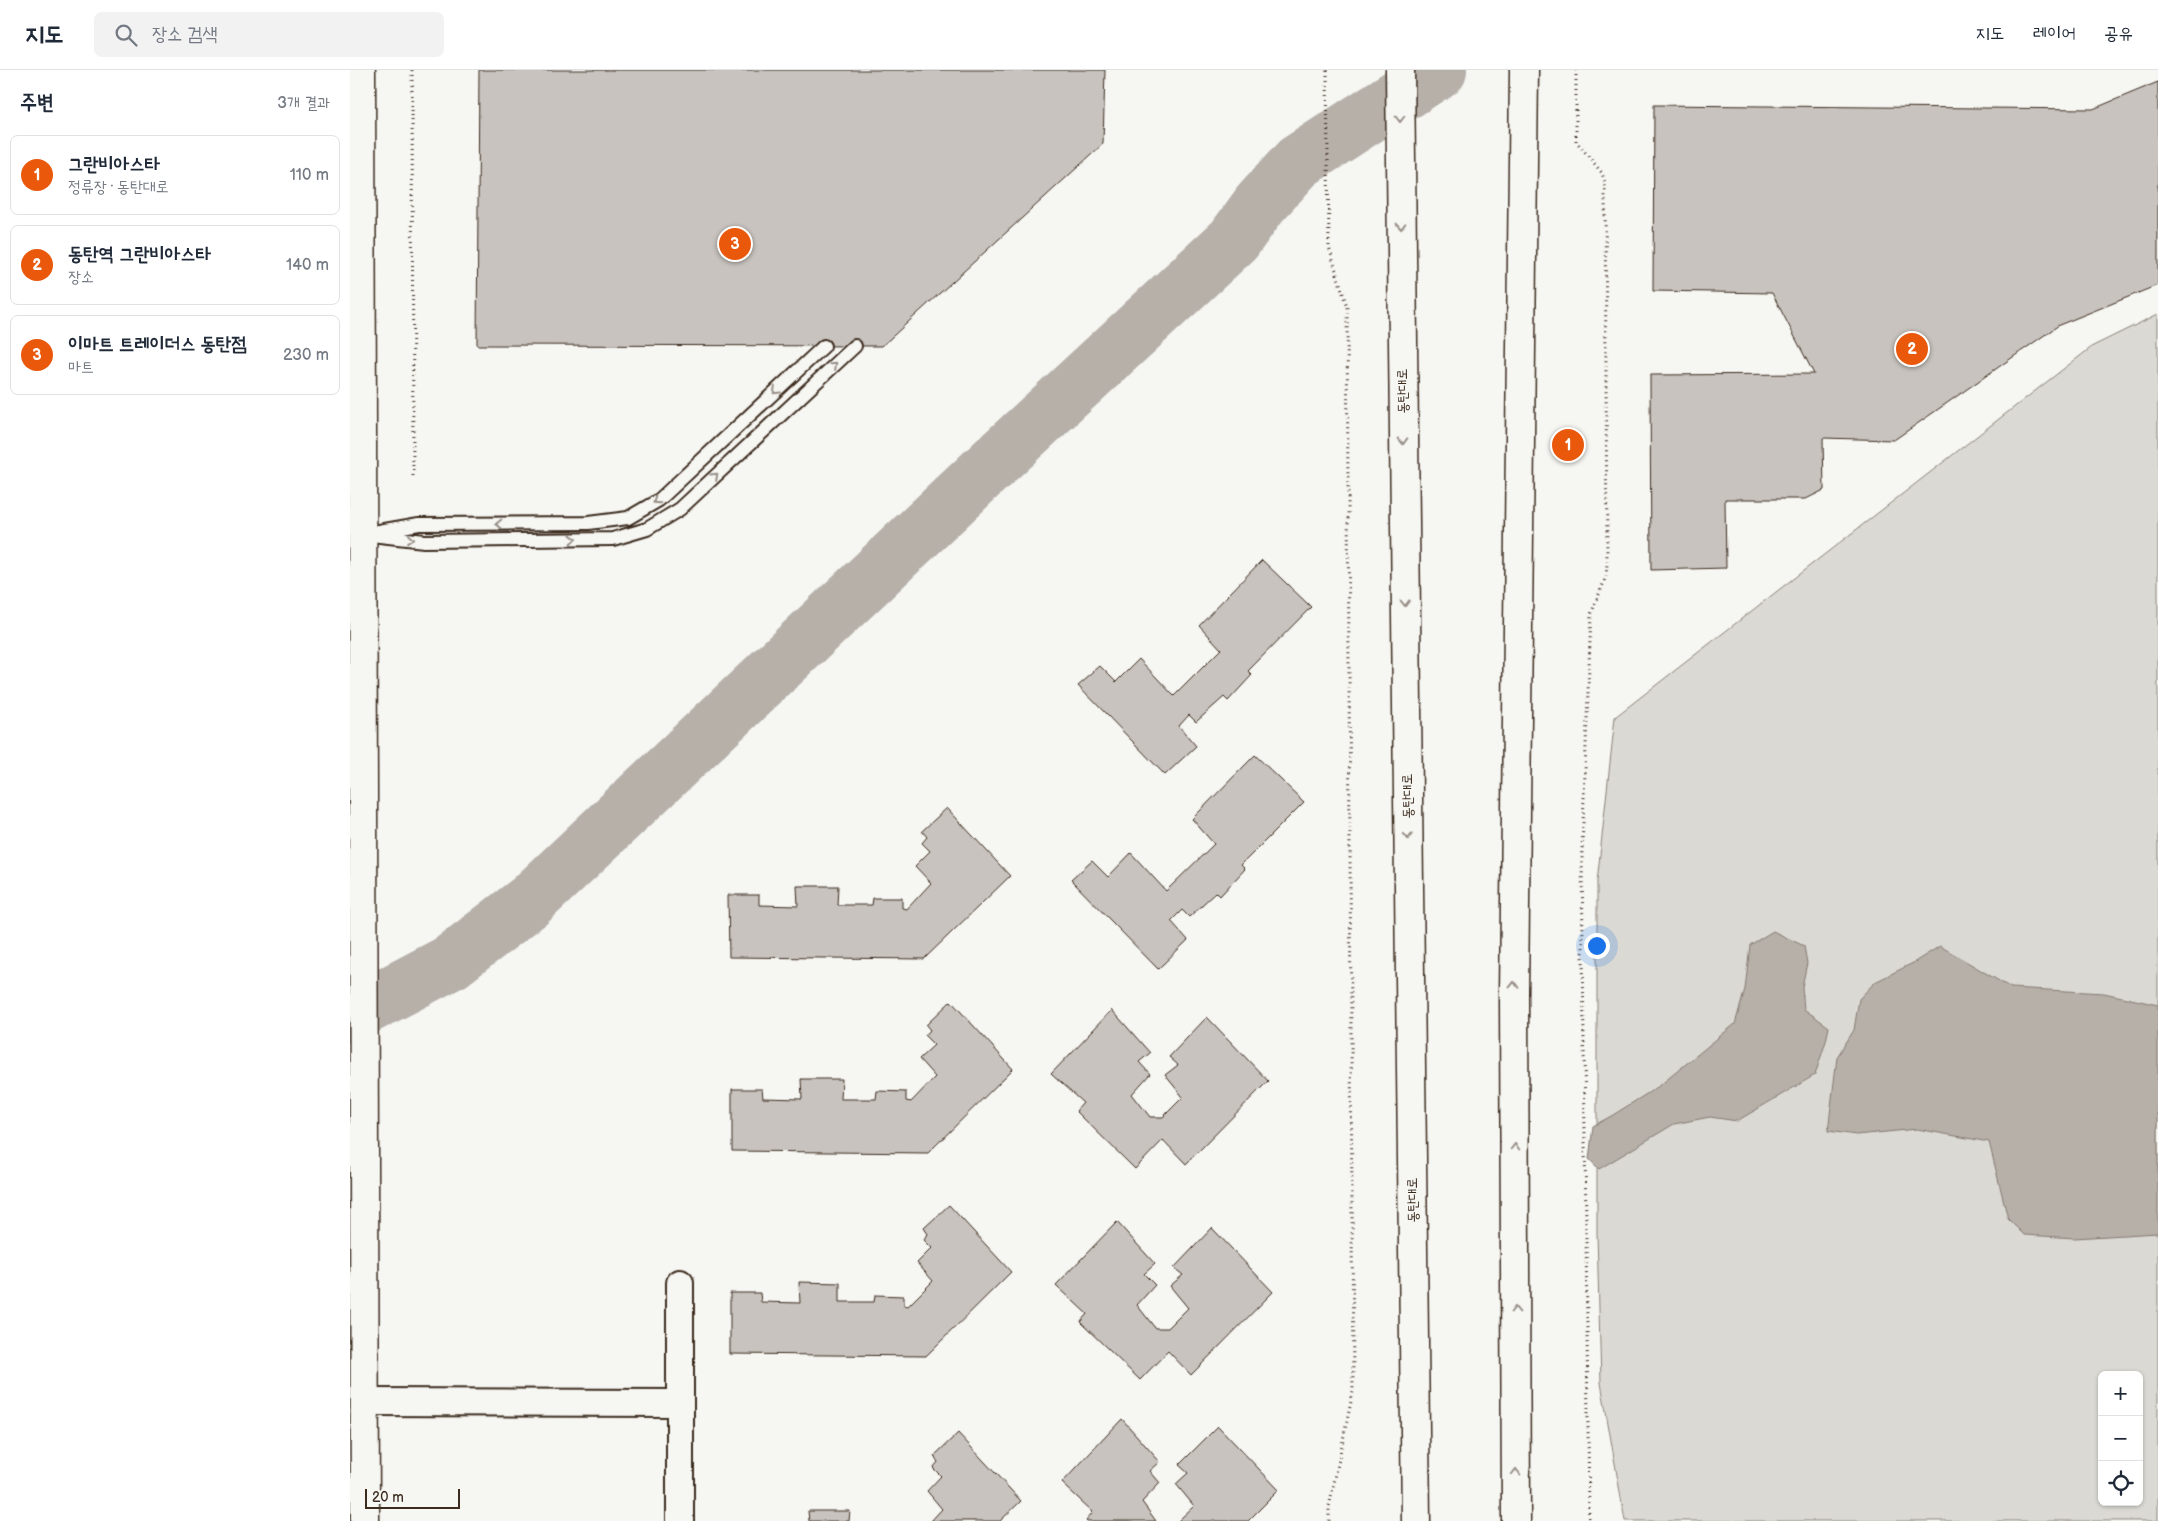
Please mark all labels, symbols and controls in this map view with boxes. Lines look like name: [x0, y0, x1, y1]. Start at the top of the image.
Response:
search box: [94, 12, 444, 57]
text: 지도: [25, 20, 64, 49]
icon: search: [112, 21, 140, 49]
text: 장소 검색: [152, 23, 218, 46]
text: 지도: [1976, 23, 2005, 44]
text: 레이어: [2033, 23, 2076, 44]
text: 공유: [2104, 23, 2133, 44]
text: 주변: [20, 90, 54, 115]
text: 3개 결과: [277, 94, 330, 113]
one-way arrow: [1395, 115, 1405, 123]
text: 그란비아스타: [68, 153, 160, 176]
text: 1: [34, 166, 40, 185]
text: 110 m: [290, 166, 329, 185]
text: 정류장 · 동탄대로: [68, 178, 169, 197]
one-way arrow: [1395, 222, 1406, 230]
pin: 3: [719, 225, 751, 263]
text: 동탄역 그란비아스타: [68, 243, 211, 266]
text: 2: [32, 256, 42, 275]
text: 140 m: [286, 256, 329, 275]
text: 장소: [68, 268, 94, 287]
pin: 2: [1896, 330, 1928, 368]
text: 이마트 트레이더스 동탄점: [68, 333, 246, 356]
text: 3: [32, 346, 42, 365]
text: 230 m: [283, 346, 329, 365]
text: 마트: [68, 358, 94, 377]
one-way arrow: [829, 362, 838, 371]
street label: 동탄대로: [1394, 368, 1411, 414]
one-way arrow: [773, 385, 782, 394]
pin: 1: [1552, 426, 1584, 464]
one-way arrow: [1398, 438, 1408, 445]
one-way arrow: [710, 472, 719, 481]
one-way arrow: [652, 495, 662, 504]
one-way arrow: [495, 518, 503, 529]
one-way arrow: [407, 533, 415, 544]
one-way arrow: [570, 534, 577, 544]
one-way arrow: [1400, 600, 1410, 608]
street label: 동탄대로: [1399, 773, 1416, 819]
one-way arrow: [1403, 832, 1413, 840]
your location: [1584, 933, 1610, 959]
one-way arrow: [1509, 981, 1519, 988]
one-way arrow: [1509, 1143, 1520, 1151]
street label: 동탄대로: [1404, 1177, 1421, 1223]
one-way arrow: [1510, 1306, 1520, 1314]
map controls: [2098, 1371, 2143, 1506]
button: +: [2098, 1371, 2143, 1416]
button: −: [2098, 1416, 2143, 1461]
button: locate: [2098, 1461, 2143, 1506]
one-way arrow: [1511, 1468, 1521, 1476]
scale bar: [365, 1486, 460, 1509]
text: 20 m: [372, 1489, 404, 1506]

